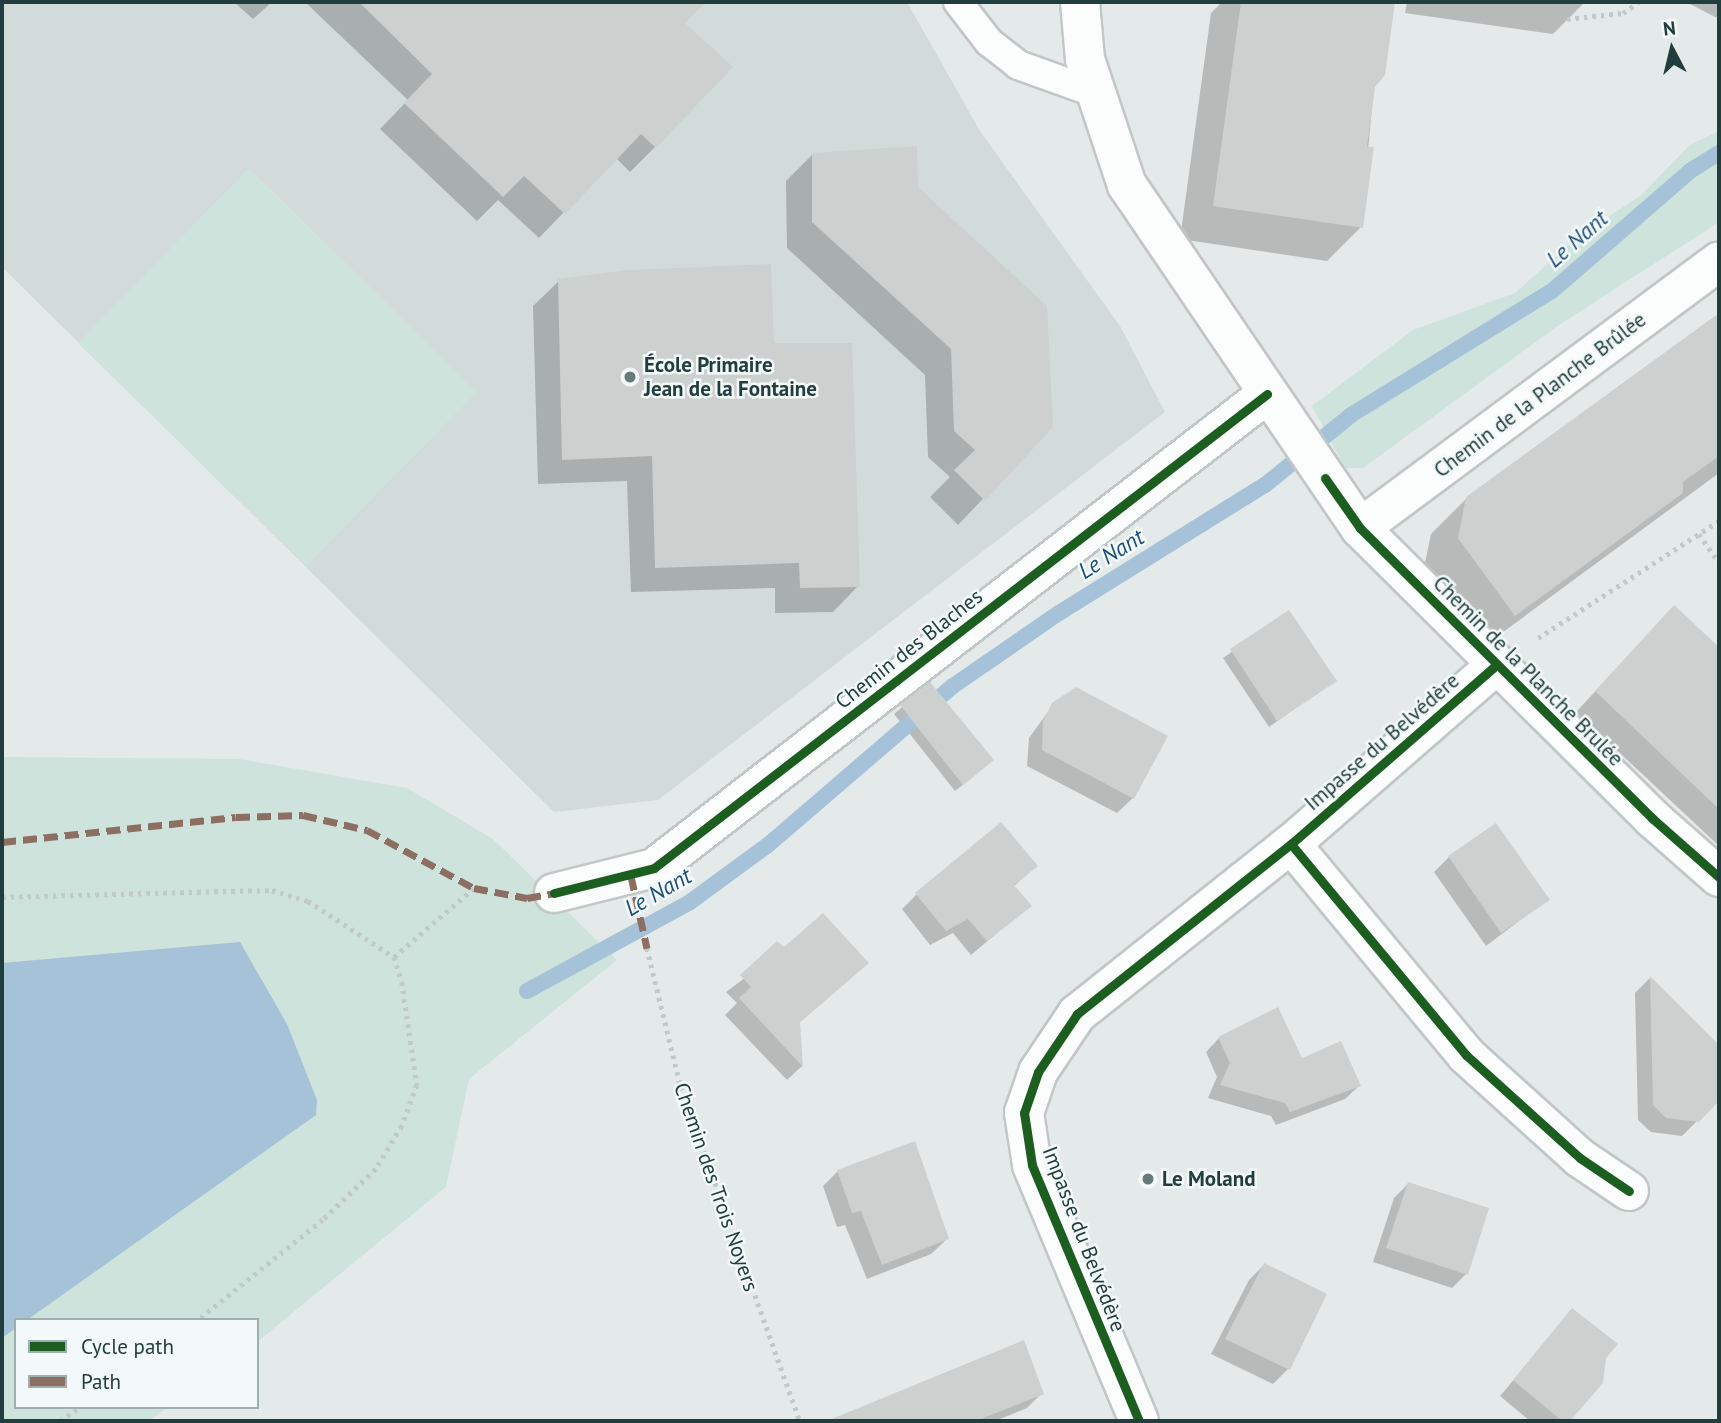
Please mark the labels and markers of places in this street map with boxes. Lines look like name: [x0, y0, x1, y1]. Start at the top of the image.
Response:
place label: École Primaire Jean de la Fontaine: [644, 352, 817, 402]
marker: École Primaire Jean de la Fontaine: [622, 369, 638, 385]
place label: Le Moland: [1162, 1166, 1255, 1192]
marker: Le Moland: [1140, 1171, 1156, 1187]

